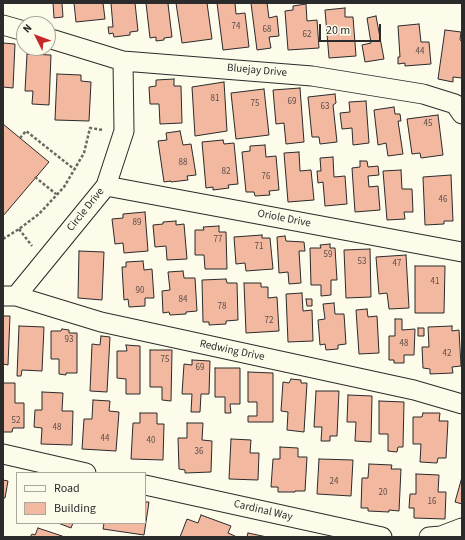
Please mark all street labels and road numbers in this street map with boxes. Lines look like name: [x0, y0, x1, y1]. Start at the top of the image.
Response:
street label: Bluejay Drive: [226, 62, 288, 80]
street label: Circle Drive: [65, 186, 107, 234]
street label: Oriole Drive: [256, 207, 312, 231]
street label: Redwing Drive: [198, 338, 266, 364]
street label: Cardinal Way: [232, 498, 294, 524]

